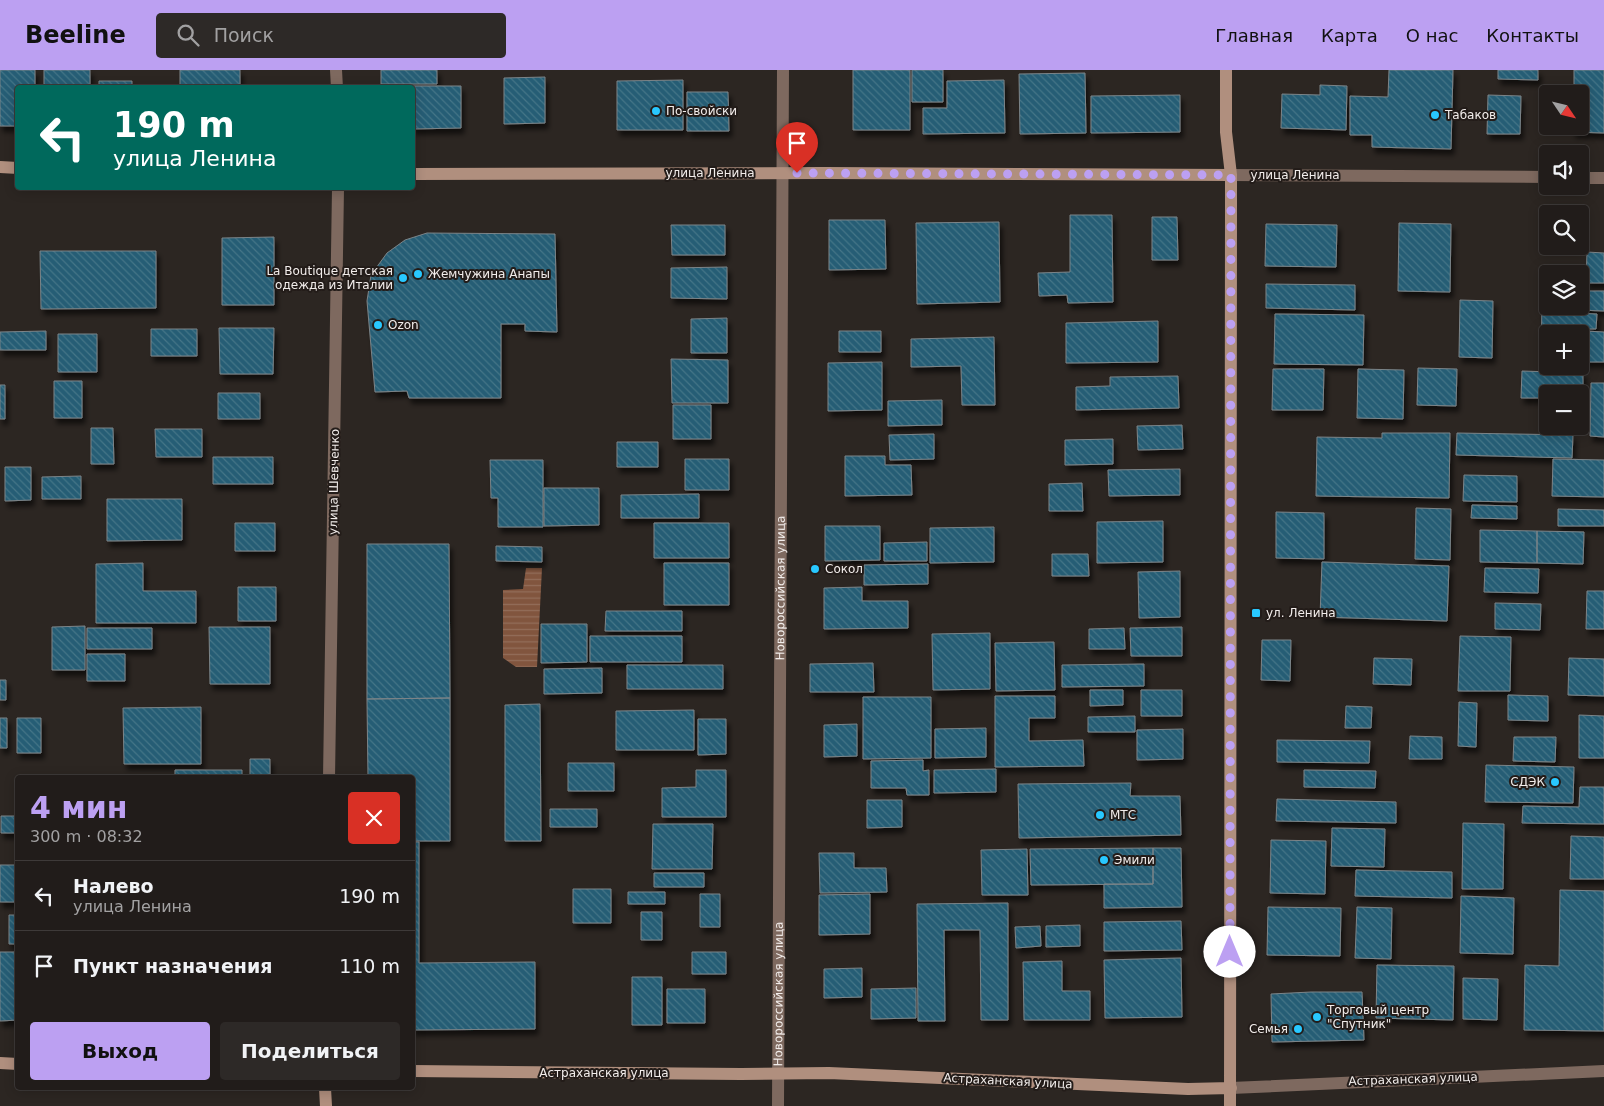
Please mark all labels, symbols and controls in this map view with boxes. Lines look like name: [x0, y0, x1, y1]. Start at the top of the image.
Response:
search box: [156, 13, 506, 58]
text: Beeline: [25, 21, 126, 49]
icon: search: [174, 21, 202, 49]
text: Поиск: [214, 24, 274, 46]
text: Главная: [1215, 25, 1293, 46]
text: Карта: [1321, 25, 1378, 46]
text: О нас: [1406, 25, 1458, 46]
text: Контакты: [1486, 25, 1579, 46]
north arrow: [1539, 85, 1589, 135]
map controls: [1539, 85, 1589, 435]
place label: По-свойски: [666, 104, 737, 118]
icon: left: [30, 105, 95, 170]
text: 190 m: [113, 105, 235, 145]
marker: По-свойски: [650, 105, 662, 117]
place label: Табаков: [1444, 108, 1496, 122]
marker: Табаков: [1429, 109, 1441, 121]
pin: [776, 122, 818, 173]
icon: arrive: [783, 129, 811, 157]
button: sound: [1539, 145, 1589, 195]
text: улица Ленина: [113, 146, 276, 171]
street label: улица Ленина: [665, 166, 755, 180]
street label: улица Ленина: [1250, 168, 1340, 182]
button: search: [1539, 205, 1589, 255]
place label: La Boutique детская одежда из Италии: [266, 264, 393, 292]
button: layers: [1539, 265, 1589, 315]
place label: Жемчужина Анапы: [428, 267, 550, 281]
marker: Жемчужина Анапы: [412, 268, 424, 280]
marker: La Boutique детская одежда из Италии: [397, 272, 409, 284]
place label: Ozon: [388, 318, 419, 332]
marker: Ozon: [372, 319, 384, 331]
button: +: [1539, 325, 1589, 375]
button: −: [1539, 385, 1589, 435]
street label: улица Шевченко: [326, 429, 342, 535]
street label: Новороссийская улица: [773, 515, 788, 661]
place label: Сокол: [825, 562, 863, 576]
marker: Сокол: [809, 563, 821, 575]
place label: ул. Ленина: [1266, 606, 1336, 620]
marker: ул. Ленина: [1250, 607, 1262, 619]
place label: СДЭК: [1510, 775, 1545, 789]
marker: СДЭК: [1549, 776, 1561, 788]
text: 4 мин: [30, 790, 128, 825]
button: close: [348, 792, 400, 844]
place label: МТС: [1110, 808, 1136, 822]
marker: МТС: [1094, 809, 1106, 821]
text: 300 m · 08:32: [30, 827, 143, 846]
place label: Эмили: [1114, 853, 1155, 867]
marker: Эмили: [1098, 854, 1110, 866]
text: Налево: [73, 875, 154, 897]
icon: left: [30, 882, 58, 910]
text: 190 m: [339, 885, 400, 907]
text: улица Ленина: [73, 897, 192, 916]
street label: Новороссийская улица: [771, 921, 786, 1067]
position arrow: [1203, 925, 1255, 977]
icon: arrive: [30, 952, 58, 980]
text: Пункт назначения: [73, 955, 272, 977]
text: 110 m: [339, 955, 400, 977]
place label: Торговый центр "Спутник": [1326, 1003, 1429, 1031]
marker: Торговый центр "Спутник": [1311, 1011, 1323, 1023]
button: Выход: [30, 1022, 210, 1080]
button: Поделиться: [220, 1022, 400, 1080]
place label: Семья: [1249, 1022, 1288, 1036]
marker: Семья: [1292, 1023, 1304, 1035]
street label: Астраханская улица: [539, 1066, 669, 1080]
street label: Астраханская улица: [1348, 1070, 1478, 1088]
street label: Астраханская улица: [943, 1071, 1073, 1091]

